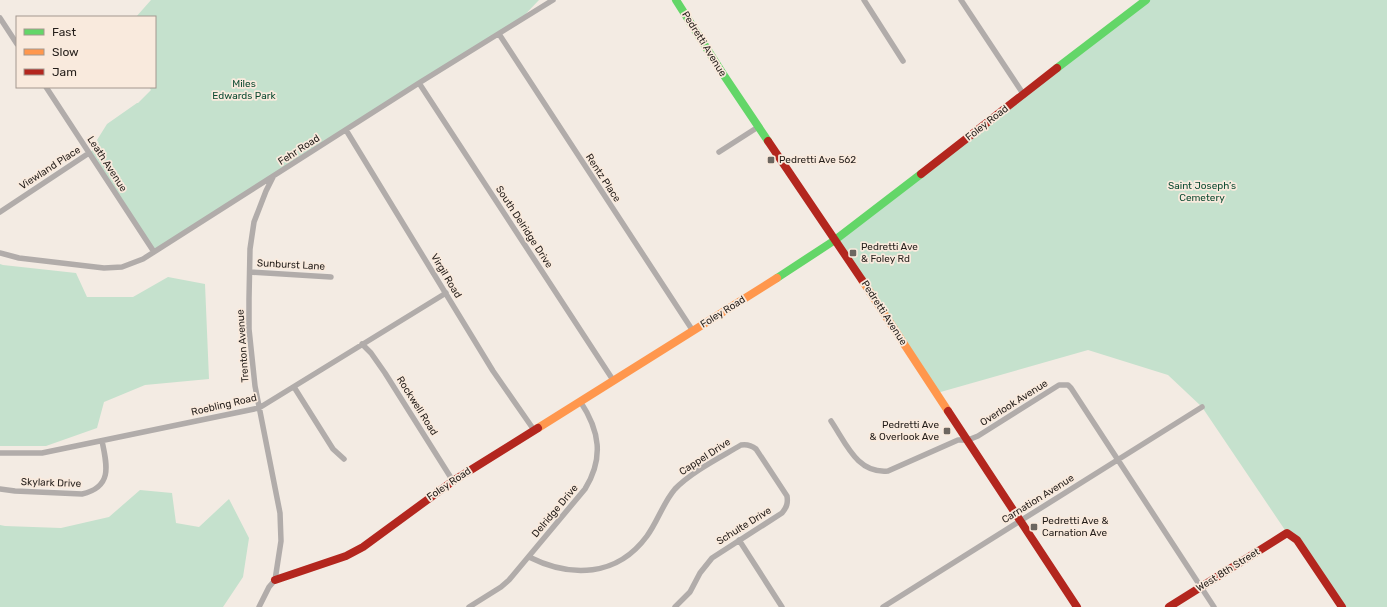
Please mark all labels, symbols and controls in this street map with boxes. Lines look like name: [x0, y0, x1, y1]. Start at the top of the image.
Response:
street label: Pedretti Avenue: [679, 9, 729, 79]
legend: [16, 16, 156, 88]
text: Fast: [52, 25, 76, 39]
text: Slow: [52, 45, 79, 59]
text: Jam: [52, 65, 77, 79]
park label: Miles Edwards Park: [212, 78, 277, 102]
street label: Foley Road: [963, 103, 1011, 143]
street label: Fehr Road: [276, 132, 322, 168]
street label: Leath Avenue: [85, 134, 130, 194]
street label: Viewland Place: [17, 144, 83, 192]
street label: Rentz Place: [583, 152, 623, 205]
place label: Pedretti Ave 562: [779, 154, 856, 166]
marker: Pedretti Ave 562: [766, 155, 776, 165]
park label: Saint Joseph’s Cemetery: [1168, 180, 1236, 204]
street label: South Delridge Drive: [493, 184, 555, 271]
place label: Pedretti Ave & Foley Rd: [861, 241, 918, 265]
marker: Pedretti Ave & Foley Rd: [848, 248, 858, 258]
street label: Virgil Road: [428, 252, 464, 300]
street label: Sunburst Lane: [257, 257, 326, 273]
street label: Pedretti Avenue: [859, 278, 910, 348]
street label: Foley Road: [698, 293, 748, 331]
street label: Trenton Avenue: [234, 309, 252, 383]
street label: Rockwell Road: [394, 374, 440, 438]
street label: Overlook Avenue: [978, 377, 1050, 429]
street label: Roebling Road: [190, 392, 258, 418]
place label: Pedretti Ave & Overlook Ave: [870, 419, 939, 443]
marker: Pedretti Ave & Overlook Ave: [942, 426, 952, 436]
street label: Cappel Drive: [677, 436, 733, 478]
street label: Foley Road: [425, 465, 473, 503]
street label: Carnation Avenue: [1000, 472, 1077, 526]
street label: Skylark Drive: [21, 476, 82, 490]
street label: Delridge Drive: [529, 482, 581, 540]
street label: Schulte Drive: [714, 504, 774, 548]
place label: Pedretti Ave & Carnation Ave: [1042, 515, 1108, 539]
marker: Pedretti Ave & Carnation Ave: [1029, 522, 1039, 532]
street label: West 8th Street: [1194, 546, 1262, 594]

